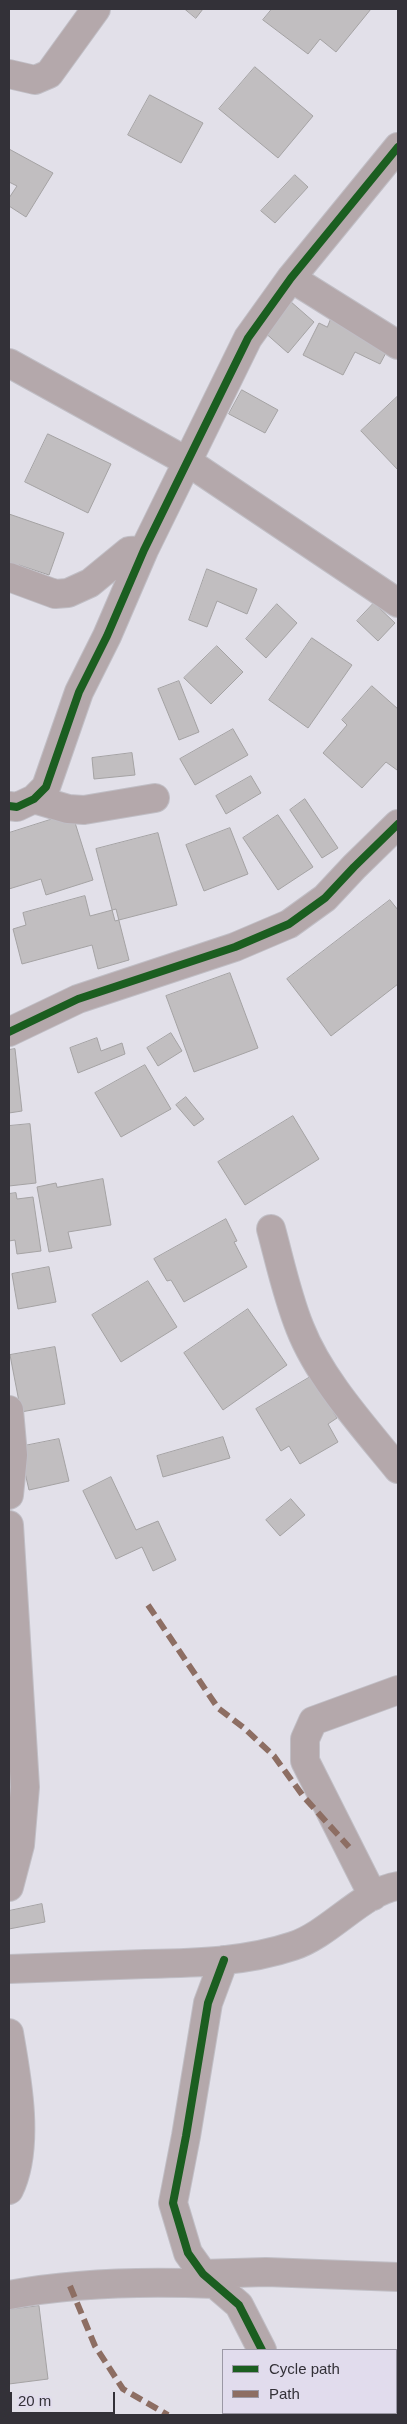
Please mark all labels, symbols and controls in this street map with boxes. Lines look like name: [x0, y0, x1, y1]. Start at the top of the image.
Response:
legend: [222, 2349, 397, 2414]
text: Cycle path: [269, 2360, 340, 2377]
scale bar: [12, 2382, 118, 2414]
text: Path: [269, 2385, 300, 2402]
text: 20 m: [18, 2392, 51, 2409]

